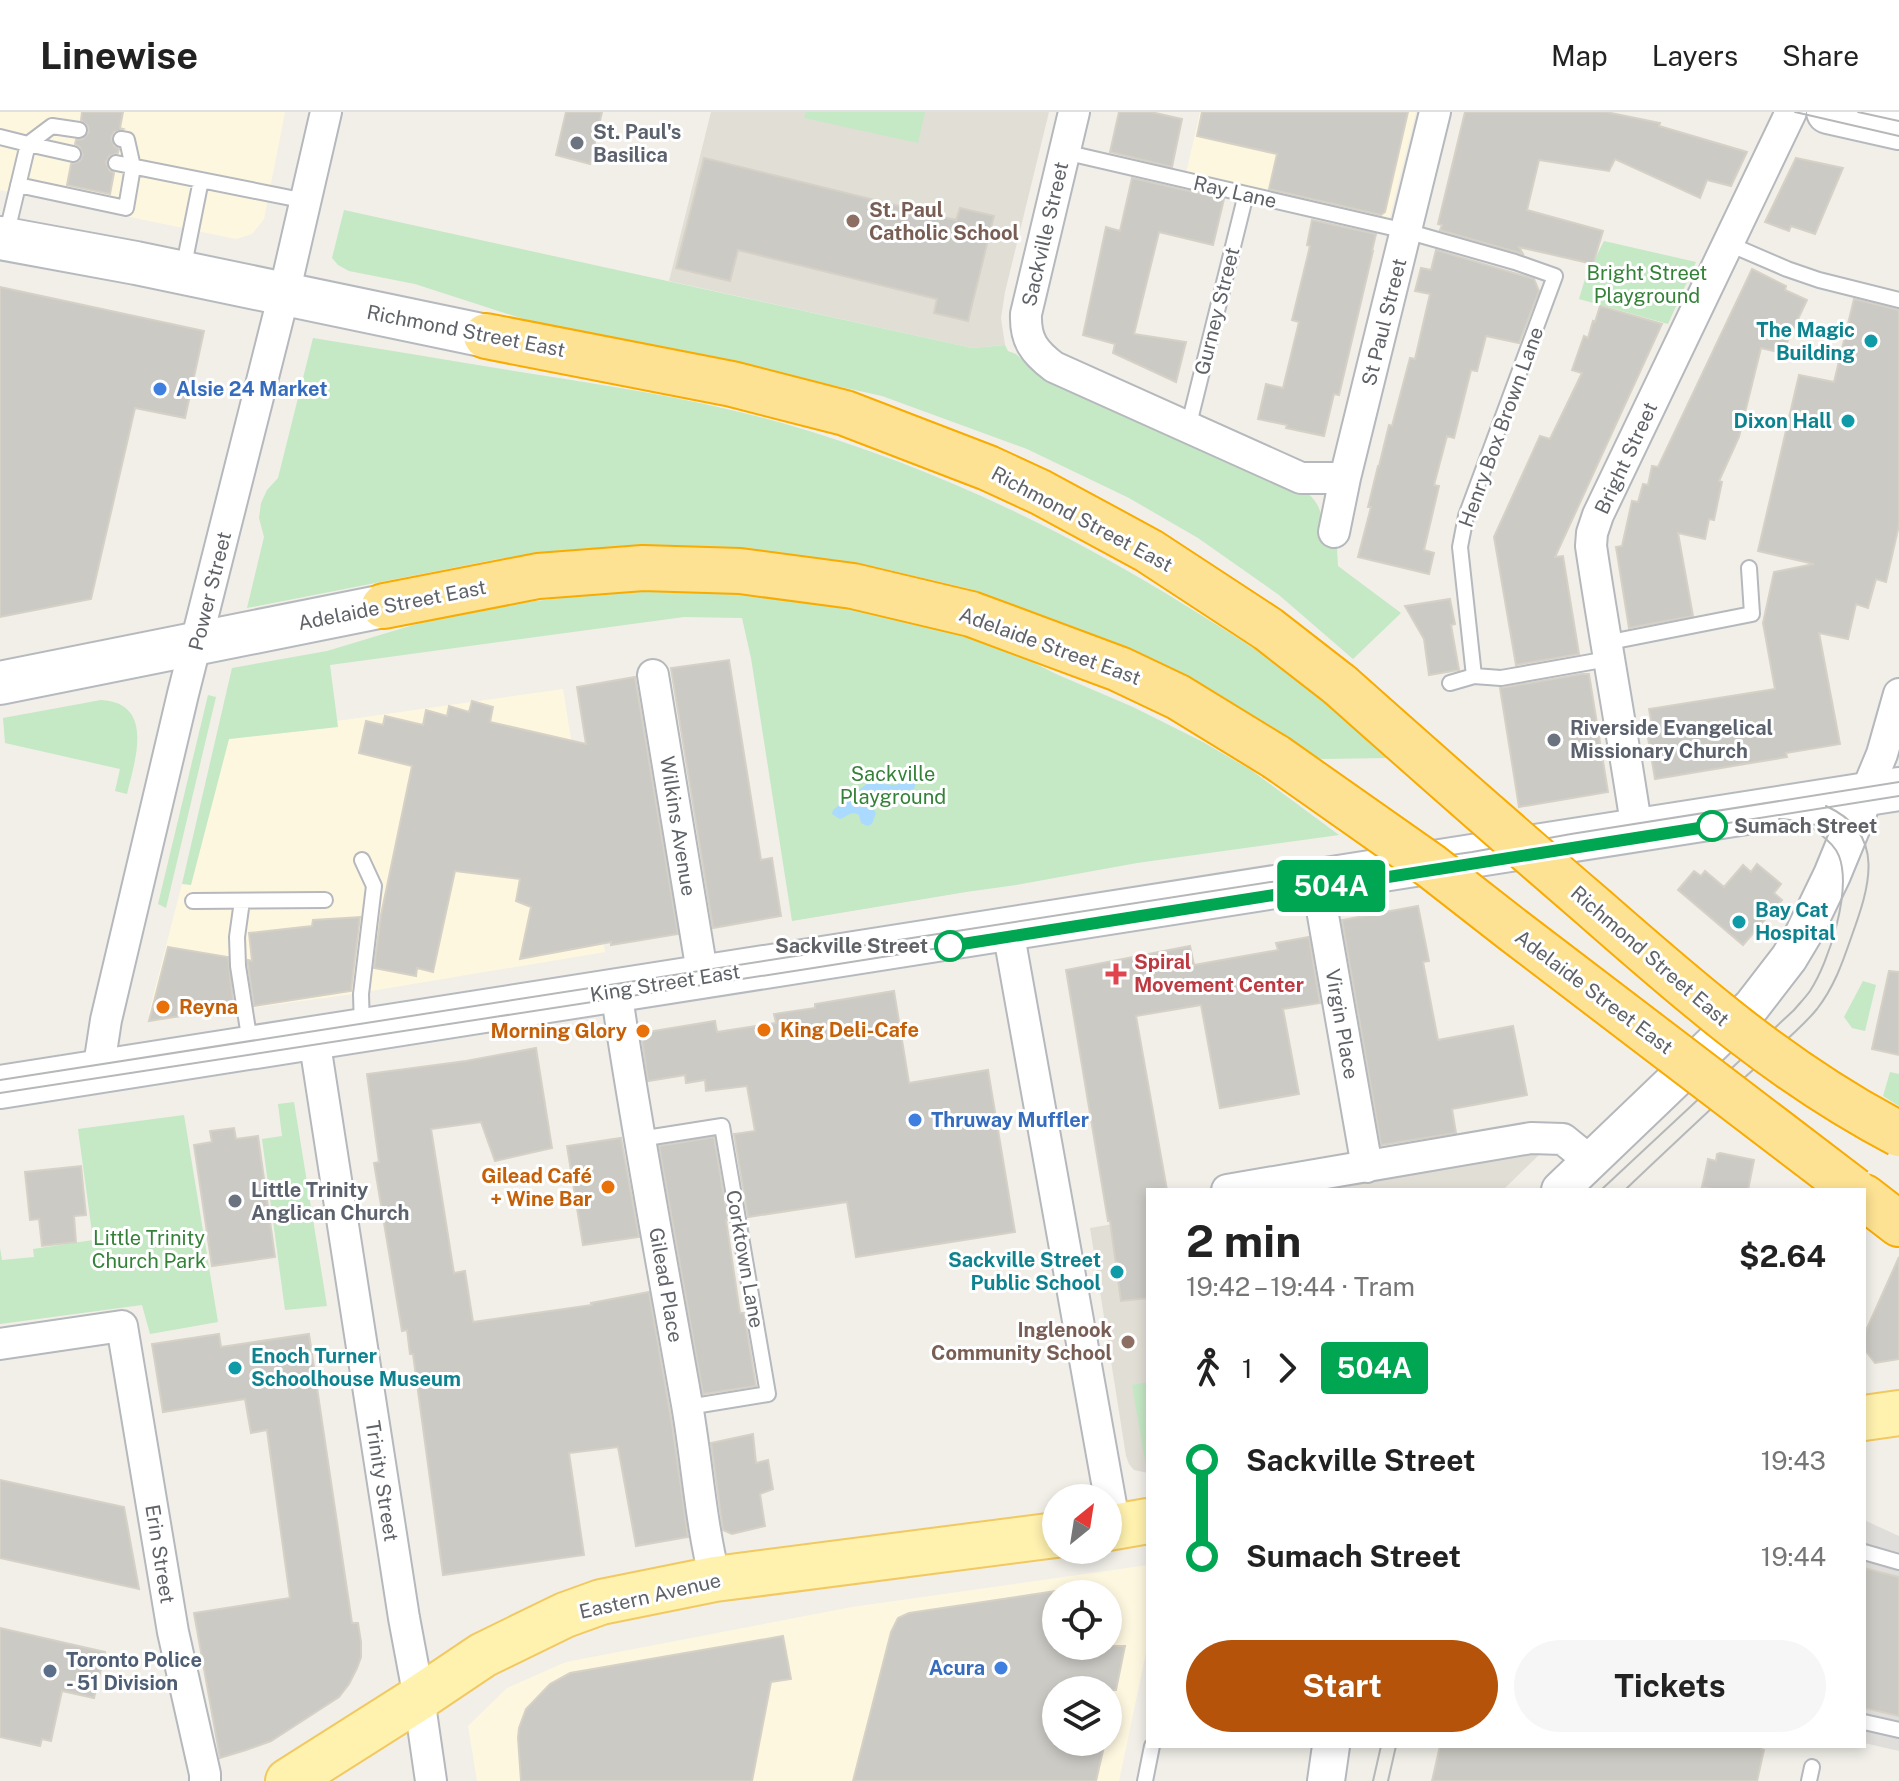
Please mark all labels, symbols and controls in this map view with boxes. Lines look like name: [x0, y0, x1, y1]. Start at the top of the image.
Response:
text: Linewise: [40, 33, 198, 78]
text: Map: [1551, 39, 1608, 72]
text: Layers: [1652, 39, 1738, 72]
text: Share: [1782, 39, 1859, 72]
place label: St. Paul's Basilica: [593, 120, 681, 167]
marker: St. Paul's Basilica: [568, 134, 586, 152]
street label: Sackville Street: [1017, 159, 1073, 309]
street label: Ray Lane: [1191, 171, 1279, 213]
place label: St. Paul Catholic School: [869, 198, 1019, 245]
marker: St. Paul Catholic School: [844, 212, 862, 230]
street label: Gurney Street: [1190, 245, 1244, 377]
street label: St Paul Street: [1357, 256, 1411, 388]
park label: Bright Street Playground: [1587, 261, 1707, 308]
street label: Richmond Street East: [365, 300, 567, 362]
place label: The Magic Building: [1756, 318, 1855, 365]
street label: Henry Box Brown Lane: [1454, 324, 1548, 530]
marker: The Magic Building: [1862, 332, 1880, 350]
place label: Alsie 24 Market: [176, 377, 328, 401]
marker: Alsie 24 Market: [151, 380, 169, 398]
street label: Bright Street: [1590, 398, 1662, 518]
place label: Dixon Hall: [1734, 409, 1832, 433]
marker: Dixon Hall: [1839, 412, 1857, 430]
street label: Richmond Street East: [987, 461, 1177, 577]
street label: Power Street: [184, 529, 236, 653]
street label: Adelaide Street East: [296, 575, 488, 635]
street label: Adelaide Street East: [956, 602, 1144, 690]
place label: Riverside Evangelical Missionary Church: [1570, 716, 1773, 763]
marker: Riverside Evangelical Missionary Church: [1545, 731, 1563, 749]
street label: Wilkins Avenue: [655, 754, 701, 898]
park label: Sackville Playground: [840, 762, 946, 809]
marker: Sumach Street: [1697, 811, 1727, 841]
place label: Sumach Street: [1734, 814, 1877, 838]
line badge: 504A: [1275, 860, 1387, 912]
text: 504A: [1293, 869, 1369, 902]
street label: Richmond Street East: [1566, 881, 1734, 1031]
place label: Bay Cat Hospital: [1755, 898, 1836, 945]
marker: Bay Cat Hospital: [1730, 913, 1748, 931]
street label: Adelaide Street East: [1510, 925, 1678, 1059]
marker: Sackville Street: [935, 931, 965, 961]
place label: Sackville Street: [775, 934, 928, 958]
place label: Spiral Movement Center: [1134, 950, 1304, 997]
street label: King Street East: [588, 959, 742, 1007]
marker: Spiral Movement Center: [1105, 963, 1127, 985]
street label: Virgin Place: [1320, 967, 1364, 1081]
place label: Reyna: [179, 995, 238, 1019]
marker: Reyna: [154, 998, 172, 1016]
place label: King Deli-Cafe: [780, 1018, 919, 1042]
place label: Morning Glory: [491, 1019, 627, 1043]
marker: King Deli-Cafe: [755, 1021, 773, 1039]
marker: Morning Glory: [634, 1022, 652, 1040]
place label: Thruway Muffler: [931, 1108, 1089, 1132]
marker: Thruway Muffler: [906, 1111, 924, 1129]
place label: Gilead Café + Wine Bar: [481, 1164, 592, 1211]
place label: Little Trinity Anglican Church: [251, 1178, 409, 1225]
marker: Gilead Café + Wine Bar: [599, 1178, 617, 1196]
street label: Corktown Lane: [721, 1188, 769, 1330]
marker: Little Trinity Anglican Church: [226, 1192, 244, 1210]
text: 2 min: [1186, 1215, 1301, 1267]
park label: Little Trinity Church Park: [92, 1226, 206, 1273]
street label: Gilead Place: [644, 1226, 688, 1344]
text: $2.64: [1739, 1238, 1826, 1274]
place label: Sackville Street Public School: [948, 1248, 1101, 1295]
marker: Sackville Street Public School: [1108, 1263, 1126, 1281]
text: 19:42 – 19:44 · Tram: [1186, 1271, 1415, 1302]
place label: Inglenook Community School: [931, 1318, 1112, 1365]
marker: Inglenook Community School: [1119, 1333, 1137, 1351]
place label: Enoch Turner Schoolhouse Museum: [251, 1344, 461, 1391]
icon: walk: [1186, 1346, 1230, 1390]
icon: forward: [1265, 1346, 1309, 1390]
text: 504A: [1337, 1351, 1412, 1384]
text: 1: [1242, 1353, 1253, 1384]
marker: Enoch Turner Schoolhouse Museum: [226, 1359, 244, 1377]
street label: Trinity Street: [361, 1419, 403, 1543]
text: Sackville Street: [1246, 1442, 1476, 1478]
text: 19:43: [1761, 1445, 1826, 1476]
north arrow: [1042, 1484, 1122, 1564]
map controls: [1042, 1484, 1122, 1756]
street label: Erin Street: [140, 1503, 180, 1605]
text: Sumach Street: [1246, 1538, 1461, 1574]
text: 19:44: [1761, 1541, 1826, 1572]
street label: Eastern Avenue: [577, 1568, 723, 1624]
button: locate: [1042, 1580, 1122, 1660]
button: Start: [1186, 1640, 1498, 1732]
button: Tickets: [1514, 1640, 1826, 1732]
place label: Toronto Police - 51 Division: [66, 1648, 202, 1695]
place label: Acura: [929, 1656, 985, 1680]
marker: Acura: [992, 1659, 1010, 1677]
marker: Toronto Police - 51 Division: [41, 1662, 59, 1680]
button: layers: [1042, 1676, 1122, 1756]

